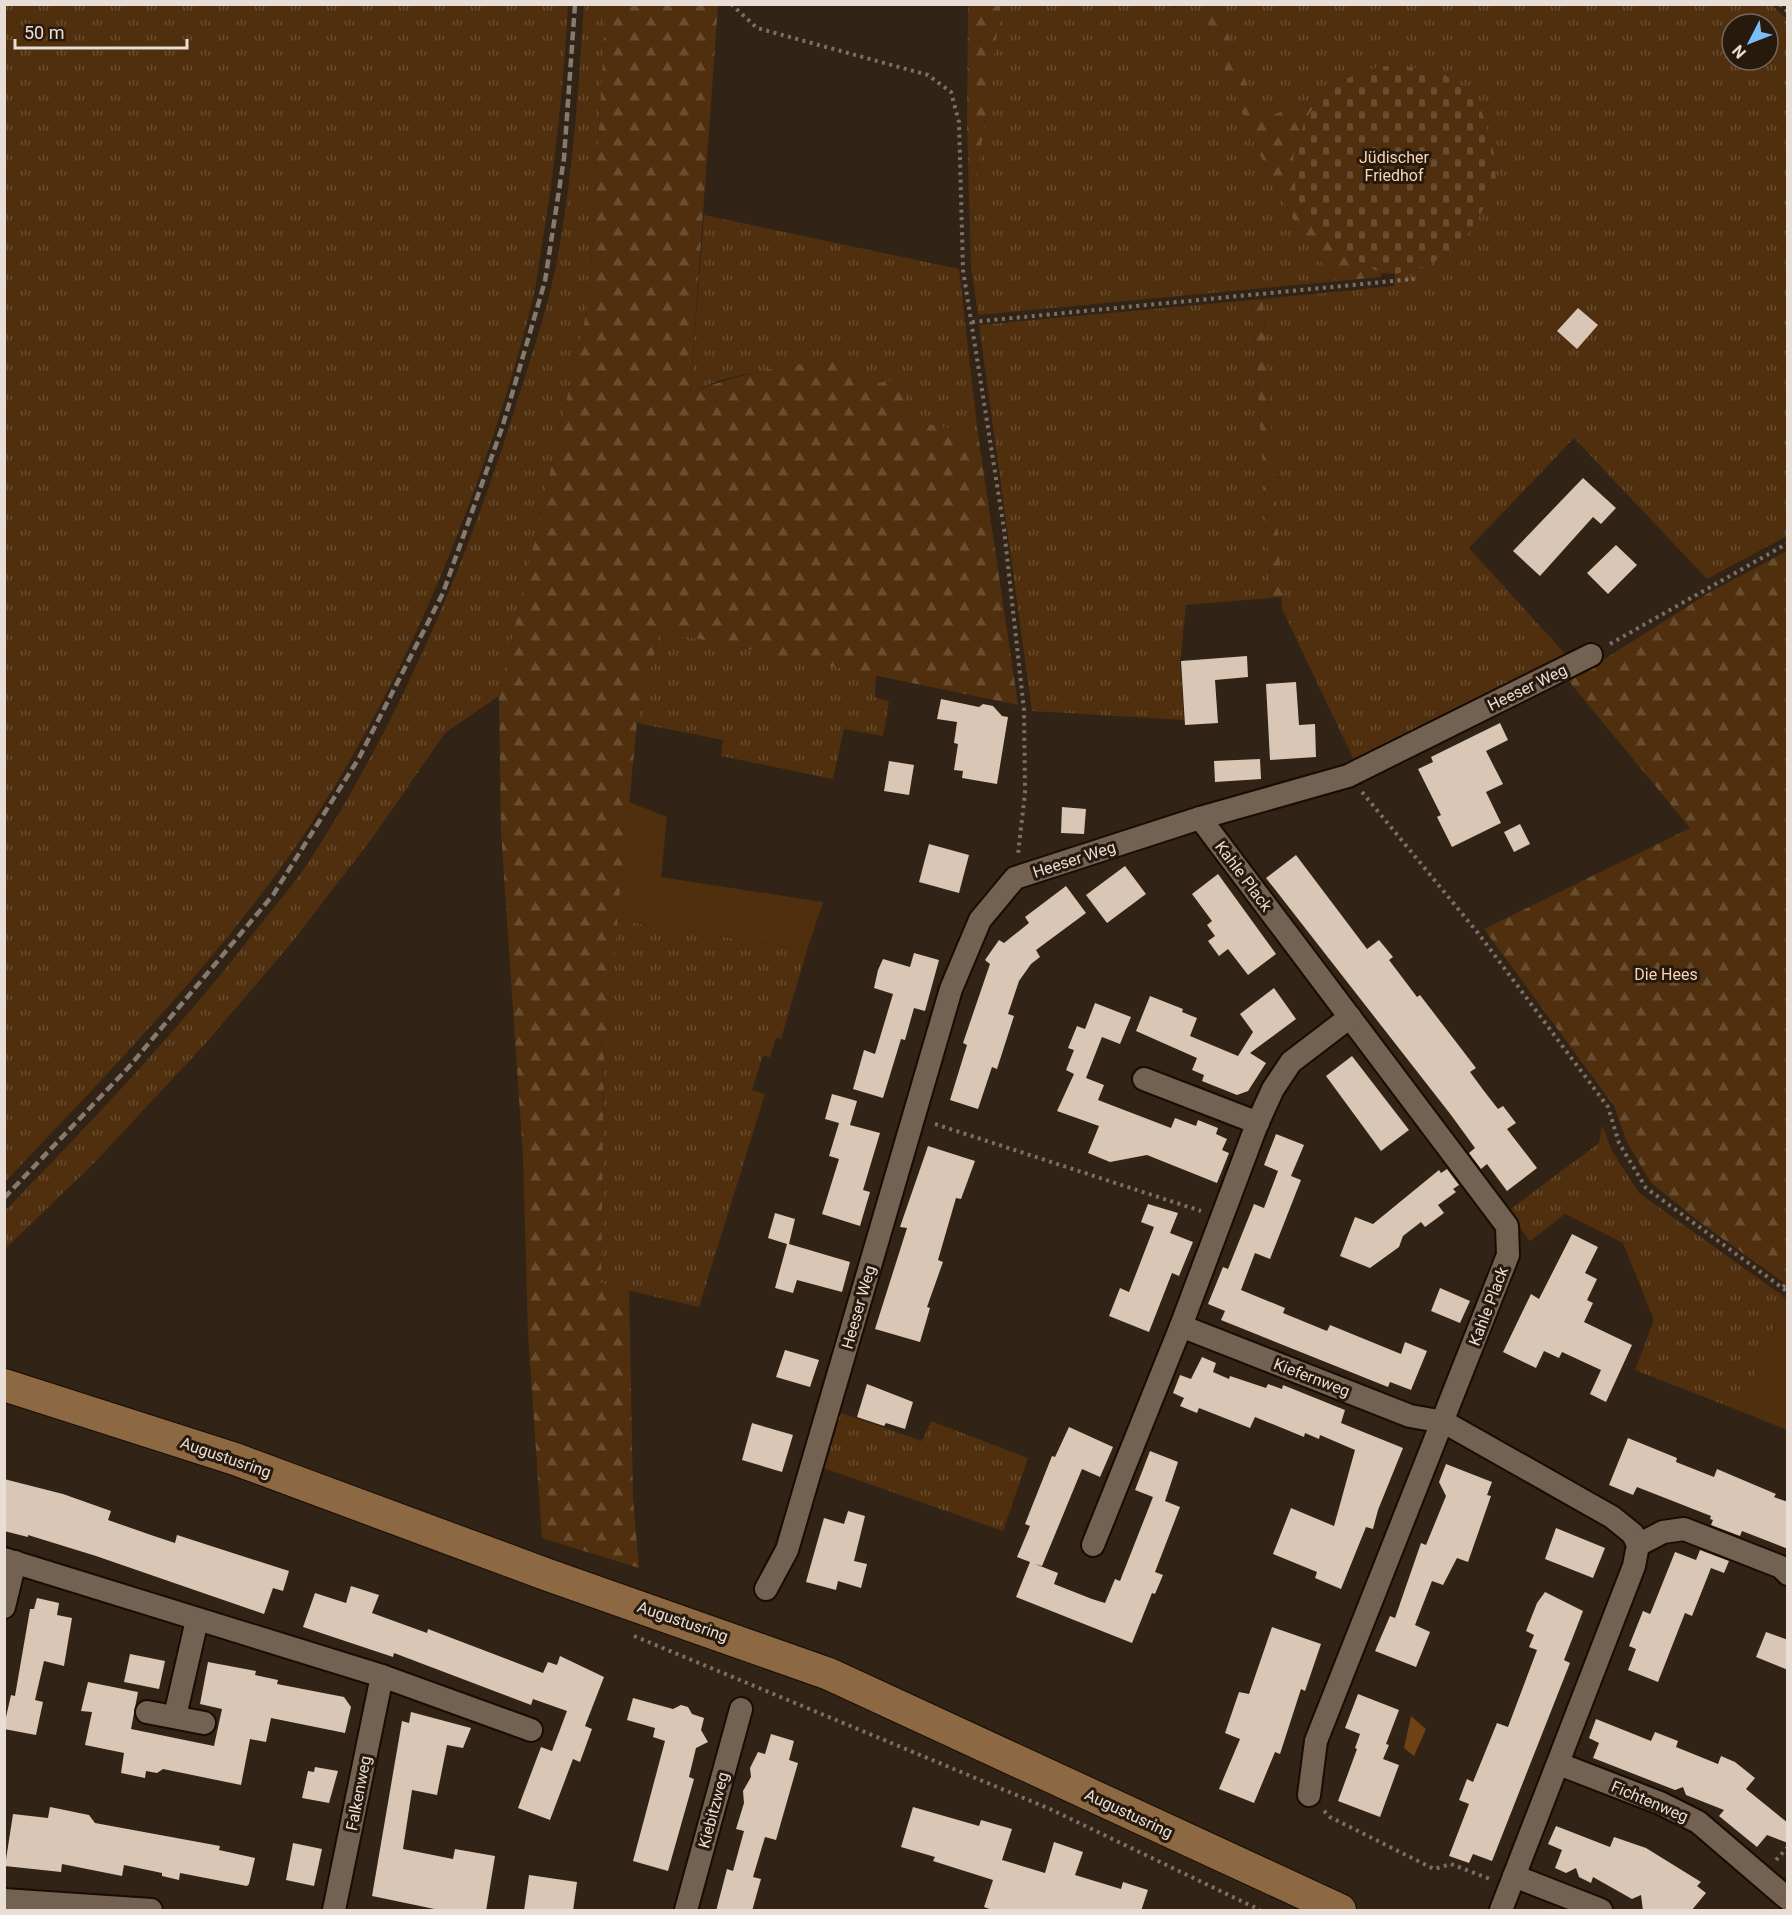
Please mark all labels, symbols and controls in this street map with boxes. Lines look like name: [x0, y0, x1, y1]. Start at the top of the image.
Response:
scale bar: [15, 12, 188, 50]
north arrow: [1720, 12, 1780, 72]
text: 50 m: [24, 22, 64, 43]
text: N: [1728, 41, 1750, 62]
park label: Jüdischer Friedhof: [1359, 148, 1430, 185]
street label: Heeser Weg: [1484, 660, 1570, 715]
street label: Heeser Weg: [1030, 837, 1118, 882]
street label: Kahle Plack: [1211, 837, 1277, 916]
park label: Die Hees: [1634, 965, 1698, 984]
street label: Heeser Weg: [838, 1263, 879, 1351]
street label: Kahle Plack: [1465, 1263, 1513, 1348]
street label: Kiefernweg: [1271, 1354, 1353, 1401]
street label: Augustusring: [178, 1433, 274, 1482]
street label: Augustusring: [635, 1597, 731, 1646]
street label: Falkenweg: [342, 1754, 375, 1832]
street label: Kiebitzweg: [694, 1770, 733, 1850]
street label: Fichtenweg: [1608, 1777, 1691, 1826]
street label: Augustusring: [1082, 1785, 1176, 1842]

